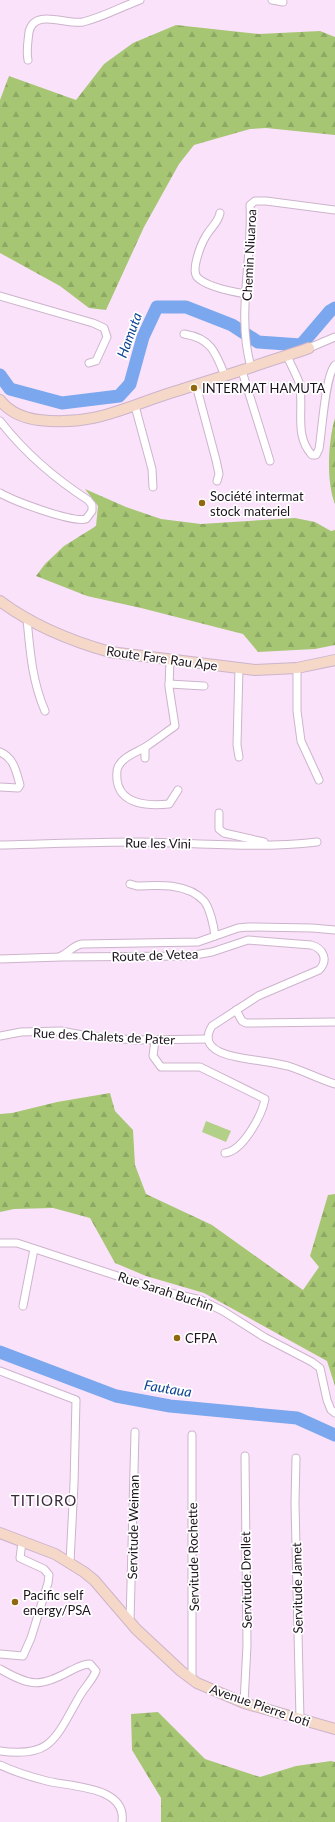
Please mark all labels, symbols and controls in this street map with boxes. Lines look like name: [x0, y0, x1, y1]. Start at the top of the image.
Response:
street label: Chemin Niuaroa: [239, 209, 259, 301]
water label: Hamuta: [113, 310, 145, 360]
place label: INTERMAT HAMUTA: [202, 380, 326, 396]
marker: INTERMAT HAMUTA: [189, 383, 199, 393]
place label: Société intermat stock materiel: [210, 488, 304, 519]
marker: Société intermat stock materiel: [197, 498, 207, 508]
street label: Route Fare Rau Ape: [105, 642, 219, 674]
street label: Rue les Vini: [125, 834, 191, 852]
street label: Route de Vetea: [111, 945, 199, 965]
street label: Rue des Chalets de Pater: [33, 1024, 176, 1048]
street label: Rue Sarah Buchin: [116, 1268, 216, 1314]
place label: CFPA: [185, 1330, 217, 1346]
marker: CFPA: [172, 1333, 182, 1343]
water label: Fautaua: [143, 1376, 193, 1400]
street label: Servitude Weiman: [124, 1474, 142, 1580]
district label: TITIORO: [11, 1491, 77, 1509]
street label: Servitude Rochette: [184, 1502, 202, 1612]
street label: Servitude Drollet: [237, 1531, 255, 1629]
street label: Servitude Jamet: [288, 1542, 306, 1634]
place label: Pacific self energy/PSA: [23, 1587, 91, 1618]
marker: Pacific self energy/PSA: [10, 1597, 20, 1607]
street label: Avenue Pierre Loti: [208, 1680, 312, 1730]

